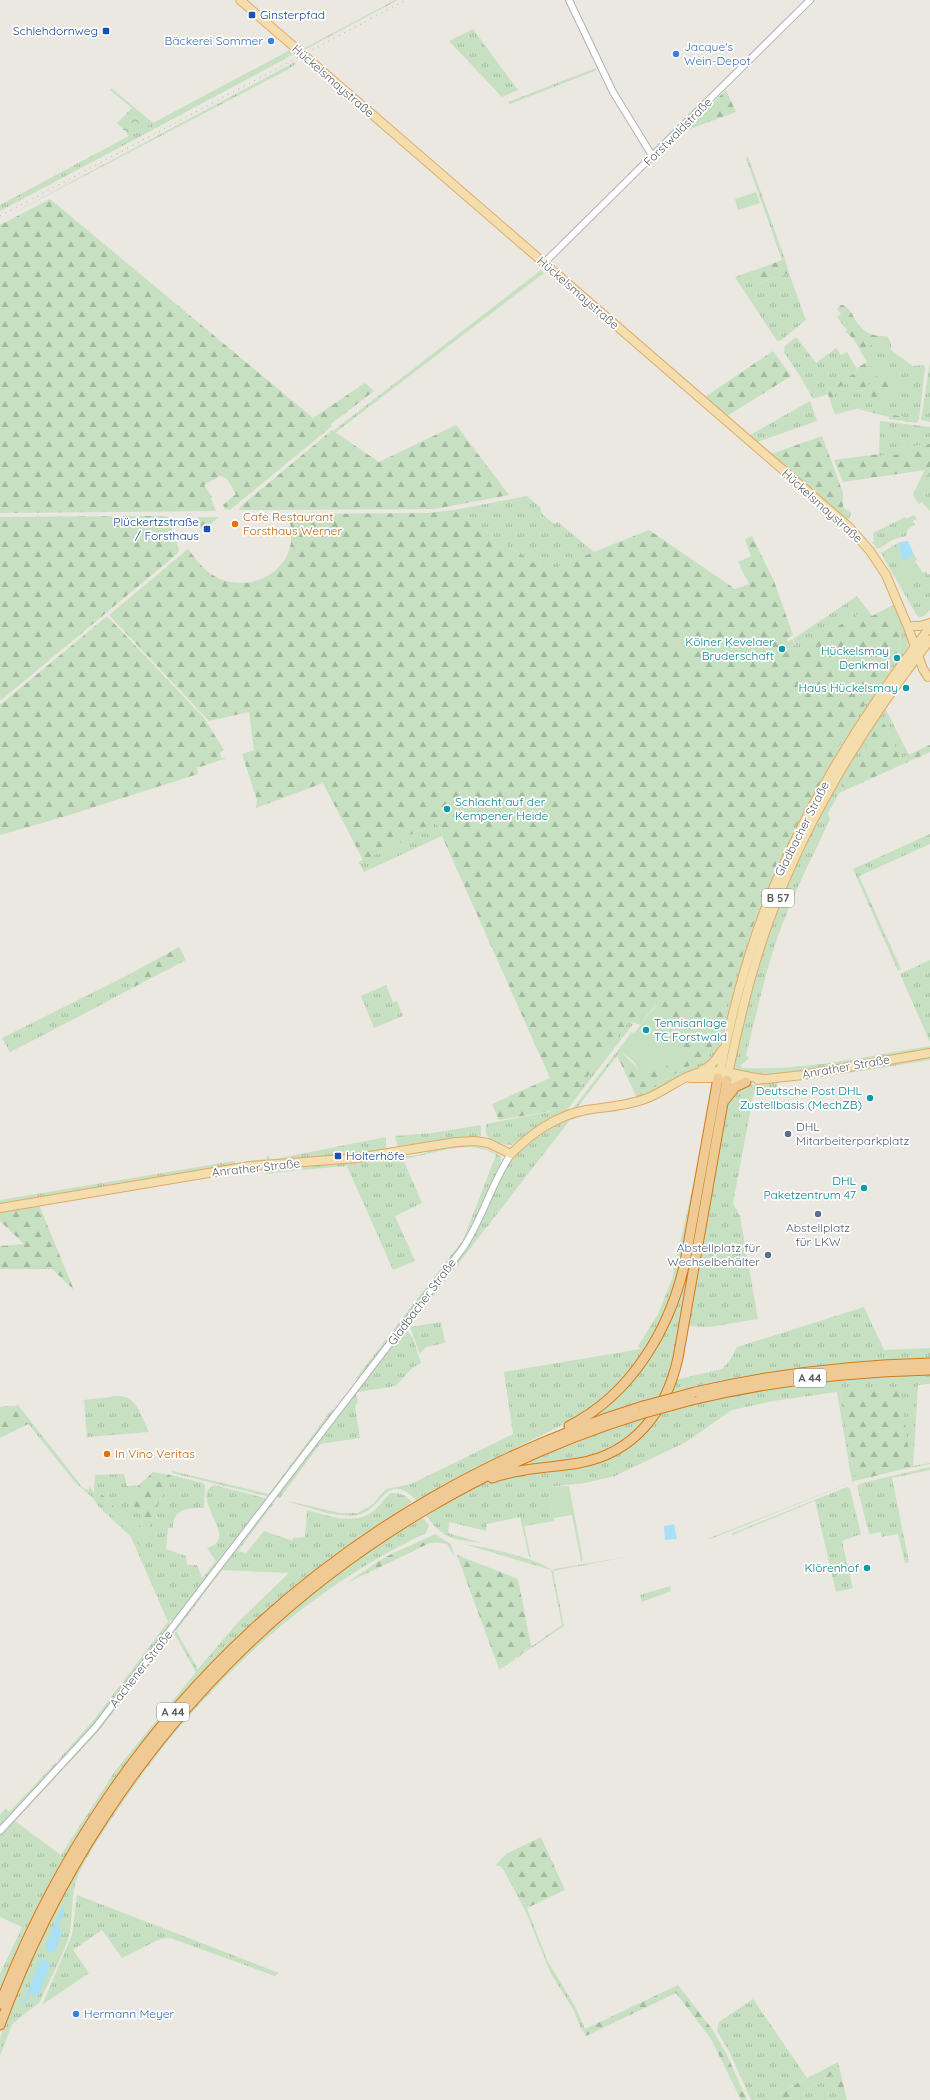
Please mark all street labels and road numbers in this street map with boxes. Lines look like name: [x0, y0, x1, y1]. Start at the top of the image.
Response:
street label: Hückelsmaystraße: [289, 41, 377, 120]
street label: Forstwaldstraße: [640, 94, 715, 169]
street label: Hückelsmaystraße: [534, 253, 622, 332]
street label: Hückelsmaystraße: [779, 465, 866, 546]
street label: Gladbacher Straße: [771, 779, 832, 879]
road number: B 57: [762, 889, 794, 907]
street label: Anrather Straße: [801, 1051, 891, 1082]
street label: Anrather Straße: [211, 1155, 301, 1180]
street label: Gladbacher Straße: [384, 1255, 459, 1348]
road number: A 44: [794, 1369, 826, 1387]
street label: Aachener Straße: [106, 1627, 175, 1710]
road number: A 44: [157, 1703, 189, 1721]

